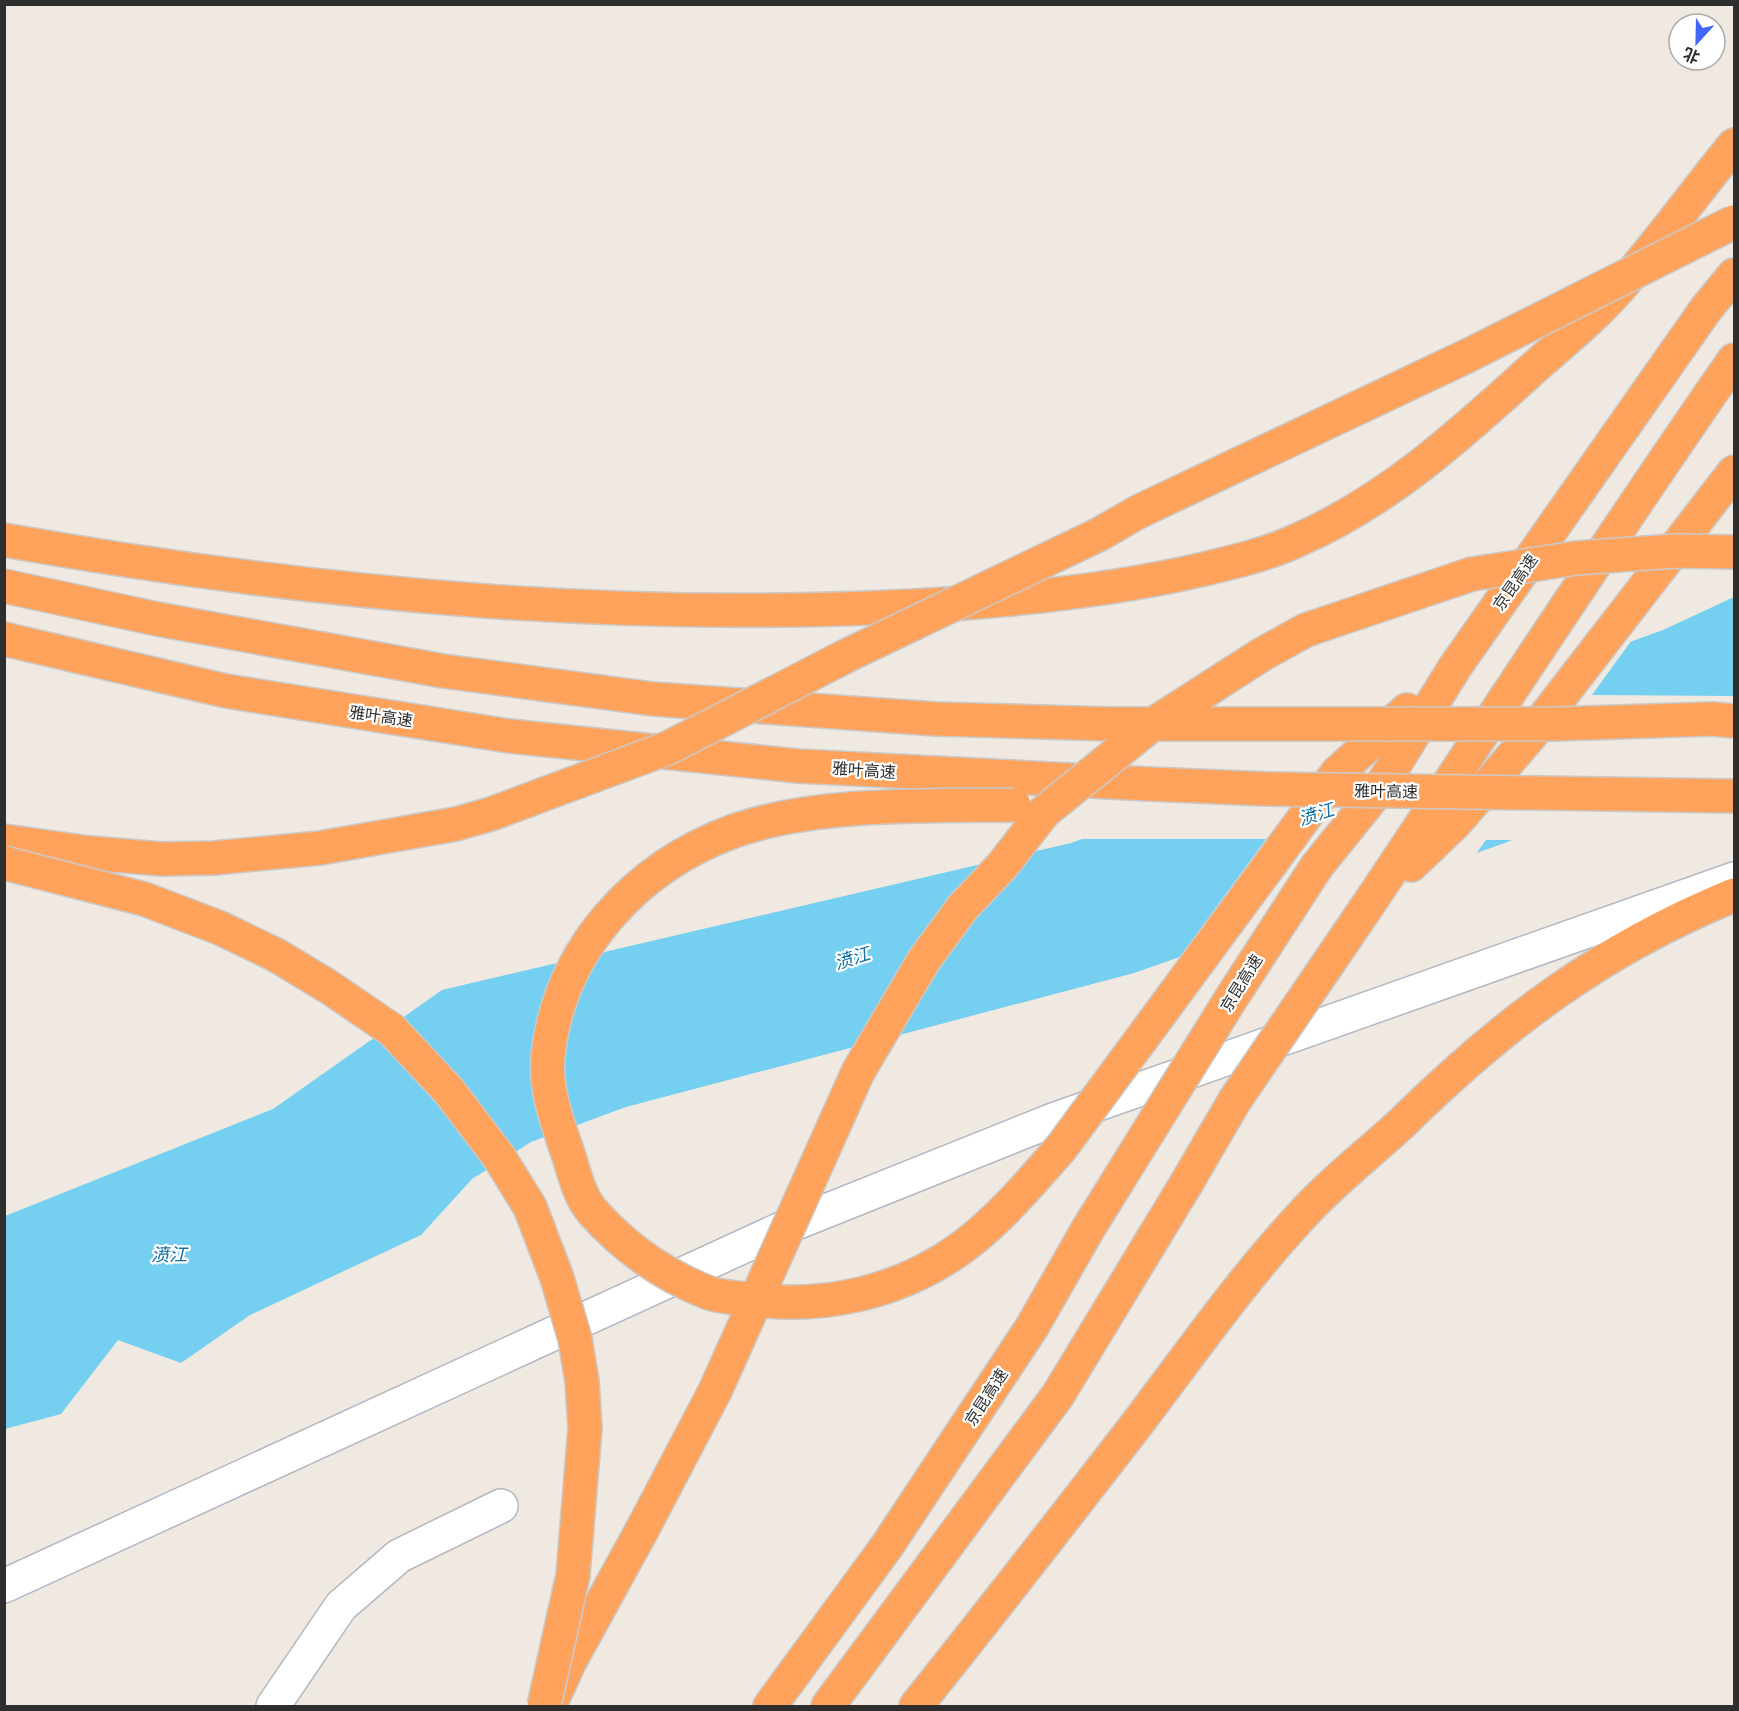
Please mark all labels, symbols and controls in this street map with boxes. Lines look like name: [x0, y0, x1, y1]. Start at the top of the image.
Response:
north arrow: [1667, 12, 1727, 72]
text: 北: [1680, 44, 1703, 68]
street label: 京昆高速: [1488, 550, 1542, 614]
street label: 雅叶高速: [348, 702, 414, 730]
street label: 雅叶高速: [831, 758, 897, 782]
street label: 雅叶高速: [1354, 780, 1418, 802]
water label: 𣸣江: [1295, 797, 1338, 830]
water label: 𣸣江: [831, 941, 874, 974]
street label: 京昆高速: [1216, 951, 1266, 1015]
water label: 𣸣江: [151, 1243, 189, 1266]
street label: 京昆高速: [960, 1365, 1012, 1429]

